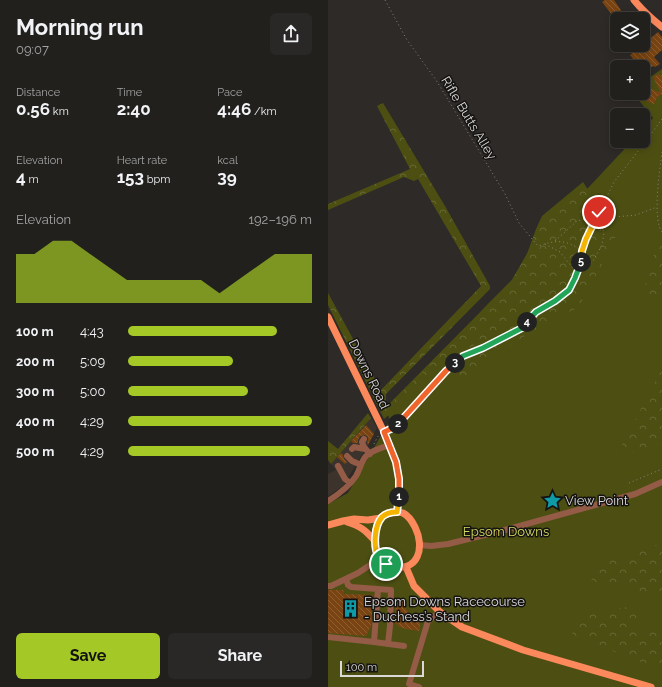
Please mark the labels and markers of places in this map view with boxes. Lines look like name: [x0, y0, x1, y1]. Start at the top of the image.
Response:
pin: [582, 195, 616, 229]
pin: 5: [571, 252, 591, 272]
pin: 4: [517, 312, 537, 332]
pin: 3: [445, 353, 465, 373]
pin: 2: [388, 414, 408, 434]
pin: 1: [389, 487, 409, 507]
place icon: View Point: [542, 490, 562, 510]
place label: View Point: [565, 493, 629, 508]
pin: [369, 547, 403, 581]
place label: Epsom Downs Racecourse - Duchess’s Stand: [364, 594, 525, 624]
building icon: Epsom Downs Racecourse - Duchess’s Stand: [341, 598, 361, 618]

